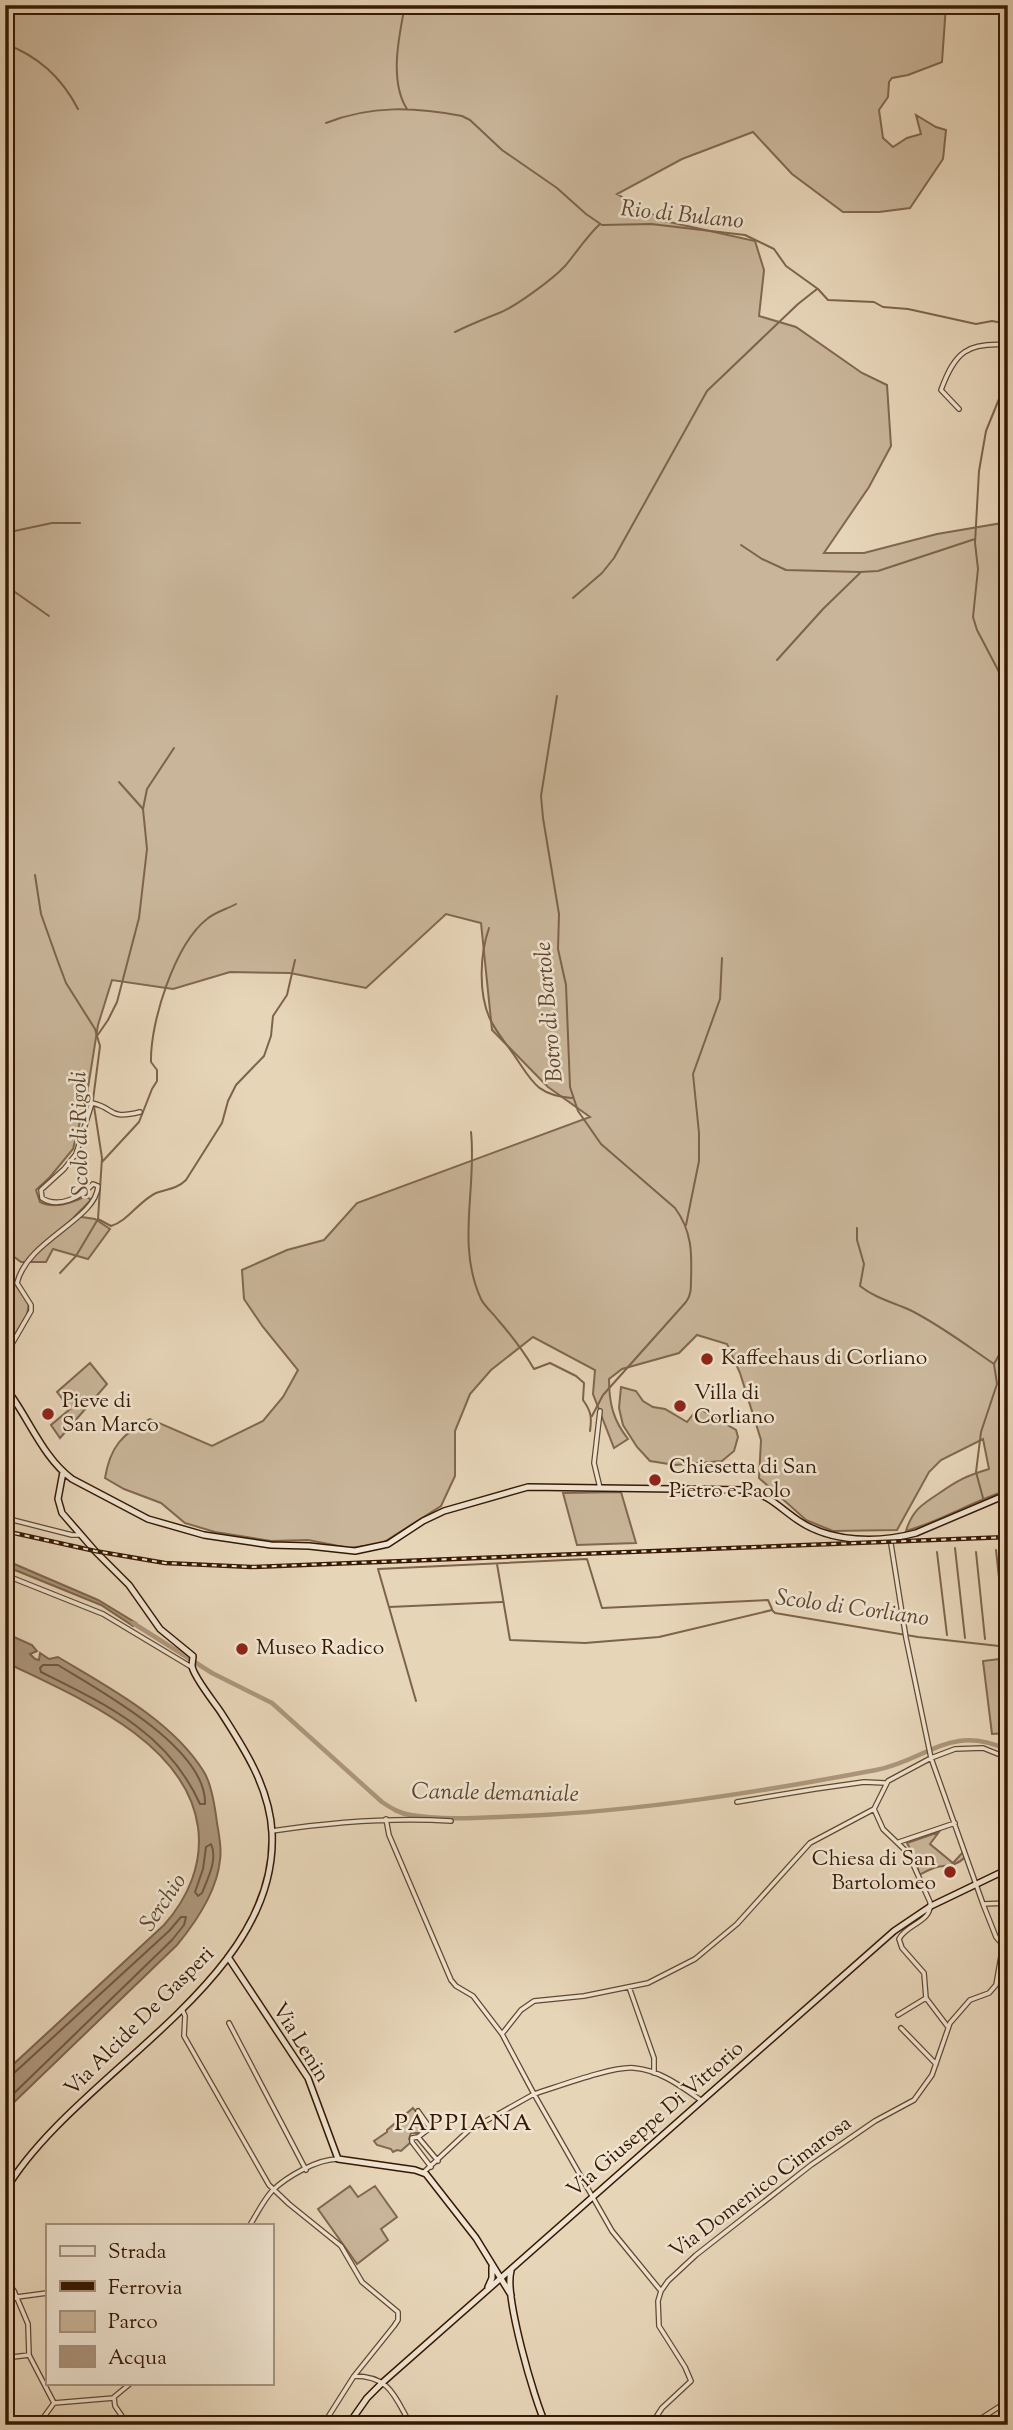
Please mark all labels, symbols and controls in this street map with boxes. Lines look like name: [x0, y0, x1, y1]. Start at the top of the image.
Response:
water label: Rio di Bulano: [619, 193, 745, 239]
water label: Botro di Bartole: [527, 940, 573, 1084]
water label: Scolo di Rigoli: [63, 1071, 99, 1197]
place label: Kaffeehaus di Corliano: [721, 1344, 927, 1374]
marker: Kaffeehaus di Corliano: [699, 1351, 715, 1367]
place label: Villa di Corliano: [694, 1379, 775, 1433]
place label: Pieve di San Marco: [62, 1387, 159, 1441]
marker: Villa di Corliano: [672, 1398, 688, 1414]
marker: Pieve di San Marco: [40, 1406, 56, 1422]
place label: Chiesetta di San Pietro e Paolo: [669, 1453, 817, 1507]
marker: Chiesetta di San Pietro e Paolo: [647, 1472, 663, 1488]
water label: Scolo di Corliano: [773, 1582, 931, 1636]
place label: Museo Radico: [256, 1634, 384, 1664]
marker: Museo Radico: [234, 1641, 250, 1657]
water label: Canale demaniale: [411, 1776, 579, 1812]
place label: Chiesa di San Bartolomeo: [812, 1845, 936, 1899]
marker: Chiesa di San Bartolomeo: [942, 1864, 958, 1880]
water label: Serchio: [132, 1867, 196, 1939]
street label: Via Alcide De Gasperi: [58, 1940, 222, 2104]
street label: Via Lenin: [264, 1997, 336, 2089]
street label: Via Giuseppe Di Vittorio: [561, 2035, 751, 2205]
district label: PAPPIANA: [394, 2107, 534, 2141]
street label: Via Domenico Cimarosa: [664, 2109, 859, 2267]
legend: [46, 2224, 273, 2384]
text: Strada: [108, 2238, 167, 2268]
text: Ferrovia: [108, 2274, 183, 2304]
text: Parco: [108, 2308, 158, 2338]
text: Acqua: [108, 2344, 167, 2374]

